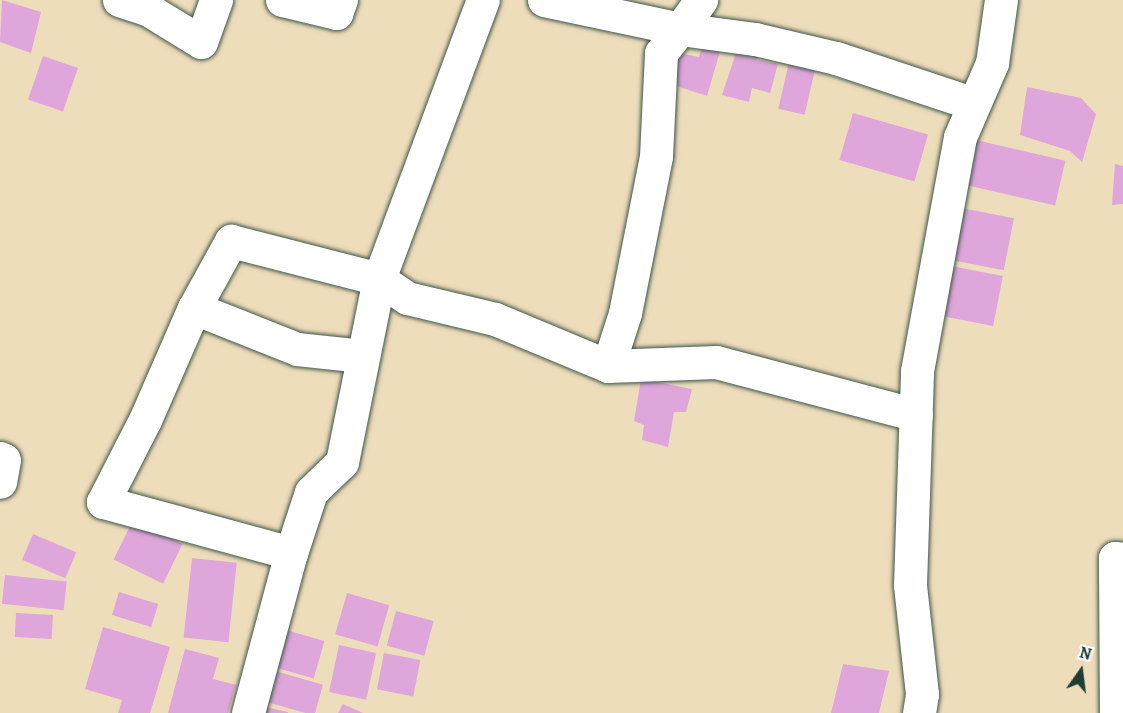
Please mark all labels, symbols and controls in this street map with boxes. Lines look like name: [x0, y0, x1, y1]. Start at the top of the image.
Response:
north arrow: [1051, 641, 1111, 701]
text: N: [1077, 641, 1094, 666]

